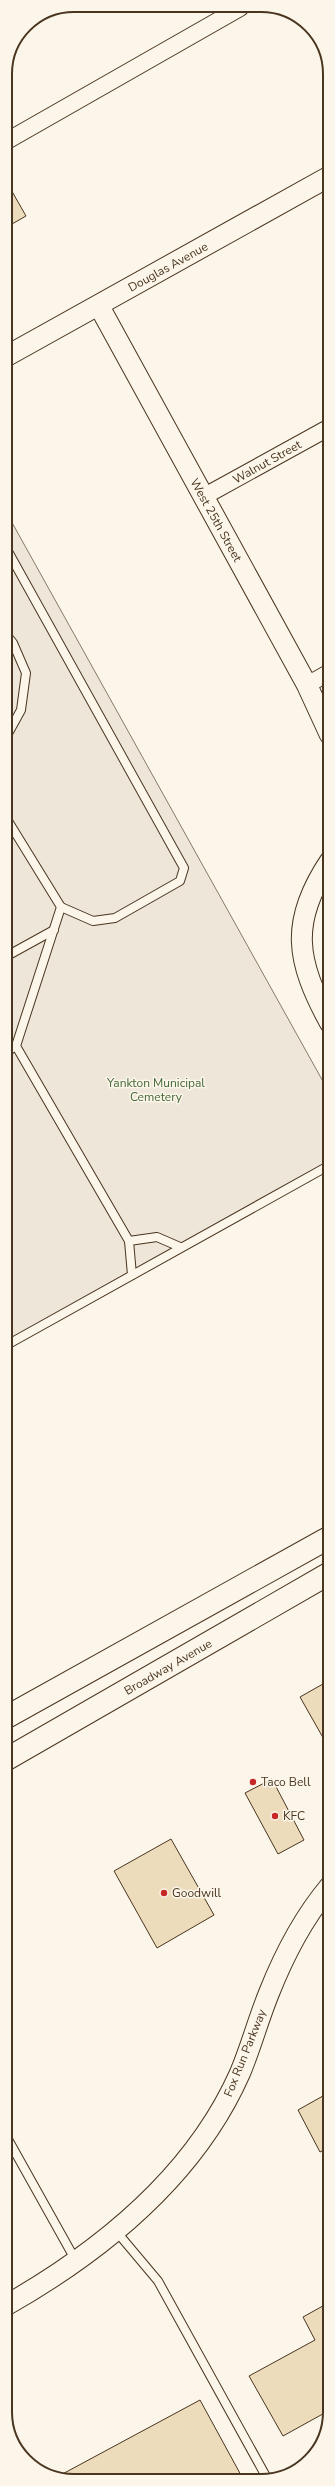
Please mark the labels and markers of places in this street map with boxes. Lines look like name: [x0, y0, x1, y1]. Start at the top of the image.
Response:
place label: Taco Bell: [261, 1774, 311, 1790]
marker: Taco Bell: [248, 1777, 258, 1787]
place label: KFC: [283, 1808, 305, 1824]
marker: KFC: [270, 1811, 280, 1821]
place label: Goodwill: [172, 1885, 221, 1901]
marker: Goodwill: [159, 1888, 169, 1898]

